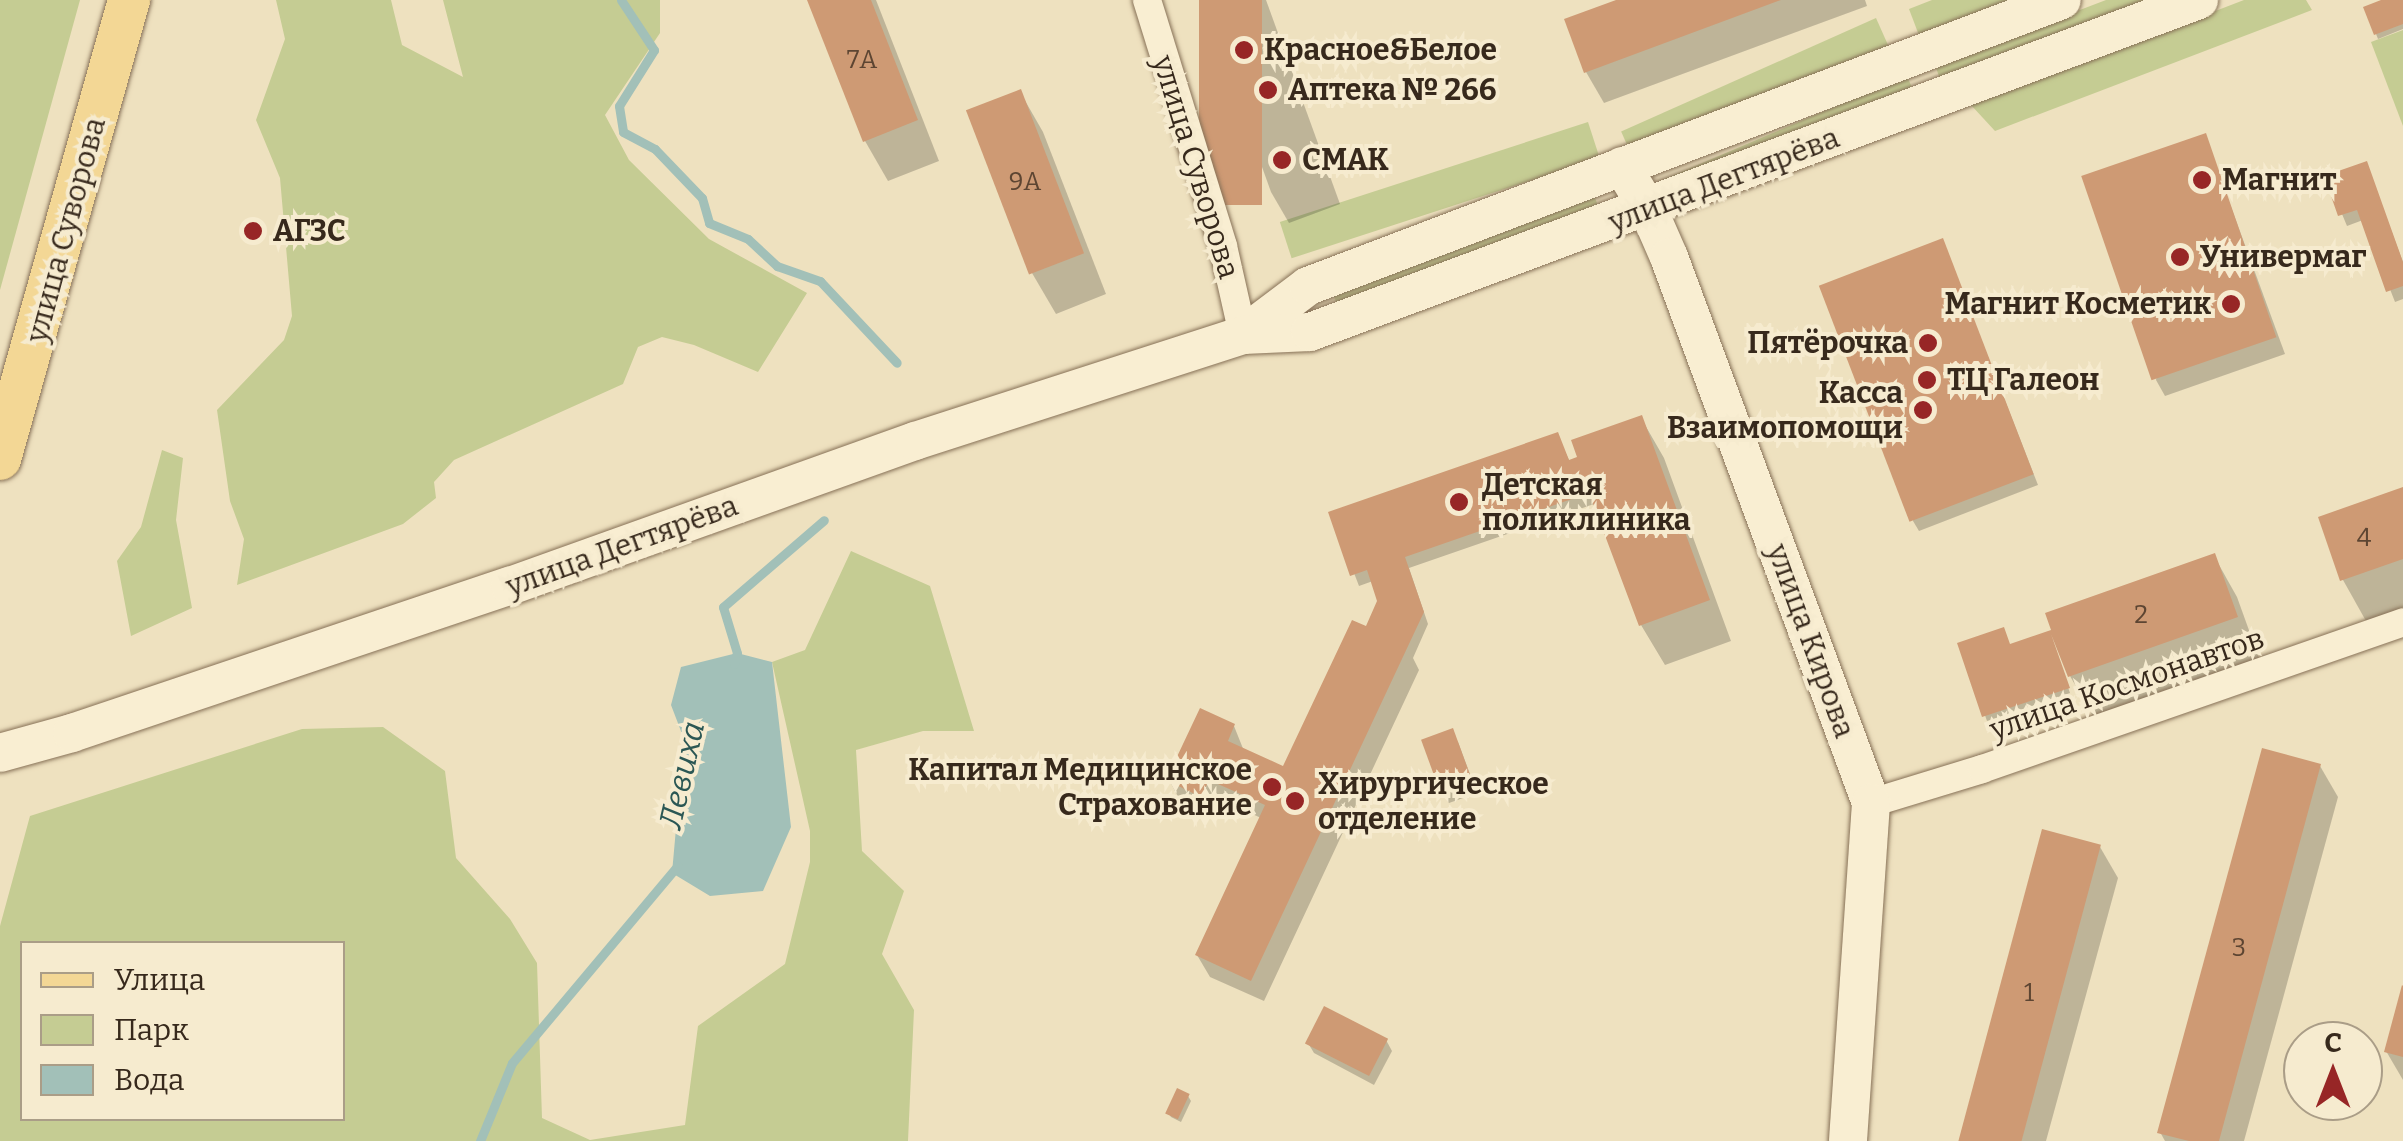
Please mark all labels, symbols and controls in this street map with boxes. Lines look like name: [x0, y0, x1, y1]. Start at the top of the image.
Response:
place label: Красное&Белое: [1264, 32, 1497, 68]
marker: Красное&Белое: [1233, 39, 1255, 61]
house number: 7А: [847, 45, 877, 75]
street label: улица Суворова: [1145, 51, 1247, 283]
place label: Аптека № 266: [1288, 72, 1496, 108]
marker: Аптека № 266: [1257, 79, 1279, 101]
street label: улица Суворова: [19, 114, 113, 346]
street label: улица Дегтярёва: [1604, 119, 1844, 241]
place label: СМАК: [1302, 142, 1389, 178]
marker: СМАК: [1271, 149, 1293, 171]
place label: Магнит: [2222, 162, 2336, 198]
house number: 9А: [1009, 167, 1041, 197]
marker: Магнит: [2191, 169, 2213, 191]
place label: АГЗС: [273, 213, 346, 249]
marker: АГЗС: [242, 220, 264, 242]
place label: Универмаг: [2200, 239, 2367, 275]
marker: Универмаг: [2169, 246, 2191, 268]
place label: Магнит Косметик: [1944, 286, 2211, 322]
marker: Магнит Косметик: [2220, 293, 2242, 315]
place label: Пятёрочка: [1747, 325, 1908, 361]
marker: Пятёрочка: [1917, 332, 1939, 354]
place label: ТЦ Галеон: [1947, 362, 2099, 398]
marker: ТЦ Галеон: [1916, 369, 1938, 391]
place label: Касса Взаимопомощи: [1667, 375, 1903, 446]
marker: Касса Взаимопомощи: [1912, 399, 1934, 421]
place label: Детская поликлиника: [1482, 467, 1691, 538]
street label: улица Дегтярёва: [501, 487, 743, 605]
marker: Детская поликлиника: [1446, 489, 1472, 515]
house number: 4: [2357, 523, 2371, 553]
street label: улица Кирова: [1759, 539, 1863, 743]
house number: 2: [2134, 600, 2148, 630]
street label: улица Космонавтов: [1985, 620, 2269, 748]
water label: Левиха: [651, 718, 713, 832]
place label: Капитал Медицинское Страхование: [908, 752, 1252, 822]
place label: Хирургическое отделение: [1318, 766, 1549, 836]
marker: Капитал Медицинское Страхование: [1261, 776, 1283, 798]
marker: Хирургическое отделение: [1282, 788, 1308, 814]
house number: 3: [2232, 933, 2246, 963]
legend: [20, 941, 345, 1121]
text: Улица: [114, 962, 205, 998]
house number: 1: [2024, 978, 2034, 1008]
text: Парк: [114, 1012, 189, 1048]
north arrow: [2283, 1021, 2383, 1121]
text: С: [2324, 1026, 2342, 1059]
text: Вода: [114, 1062, 184, 1098]

